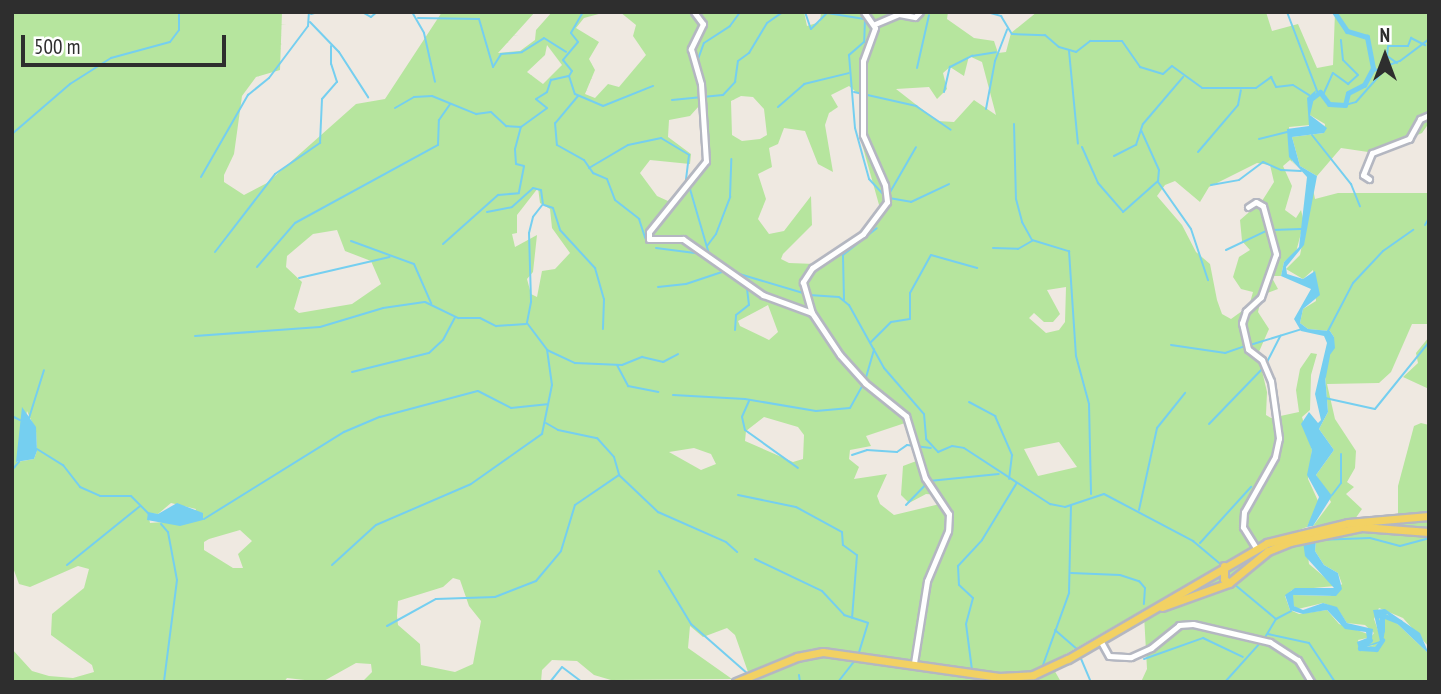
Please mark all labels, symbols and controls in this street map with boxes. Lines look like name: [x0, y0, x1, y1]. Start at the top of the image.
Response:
scale bar: [24, 21, 229, 65]
north arrow: [1350, 21, 1420, 91]
text: N: [1380, 23, 1390, 47]
text: 500 m: [34, 33, 80, 60]

